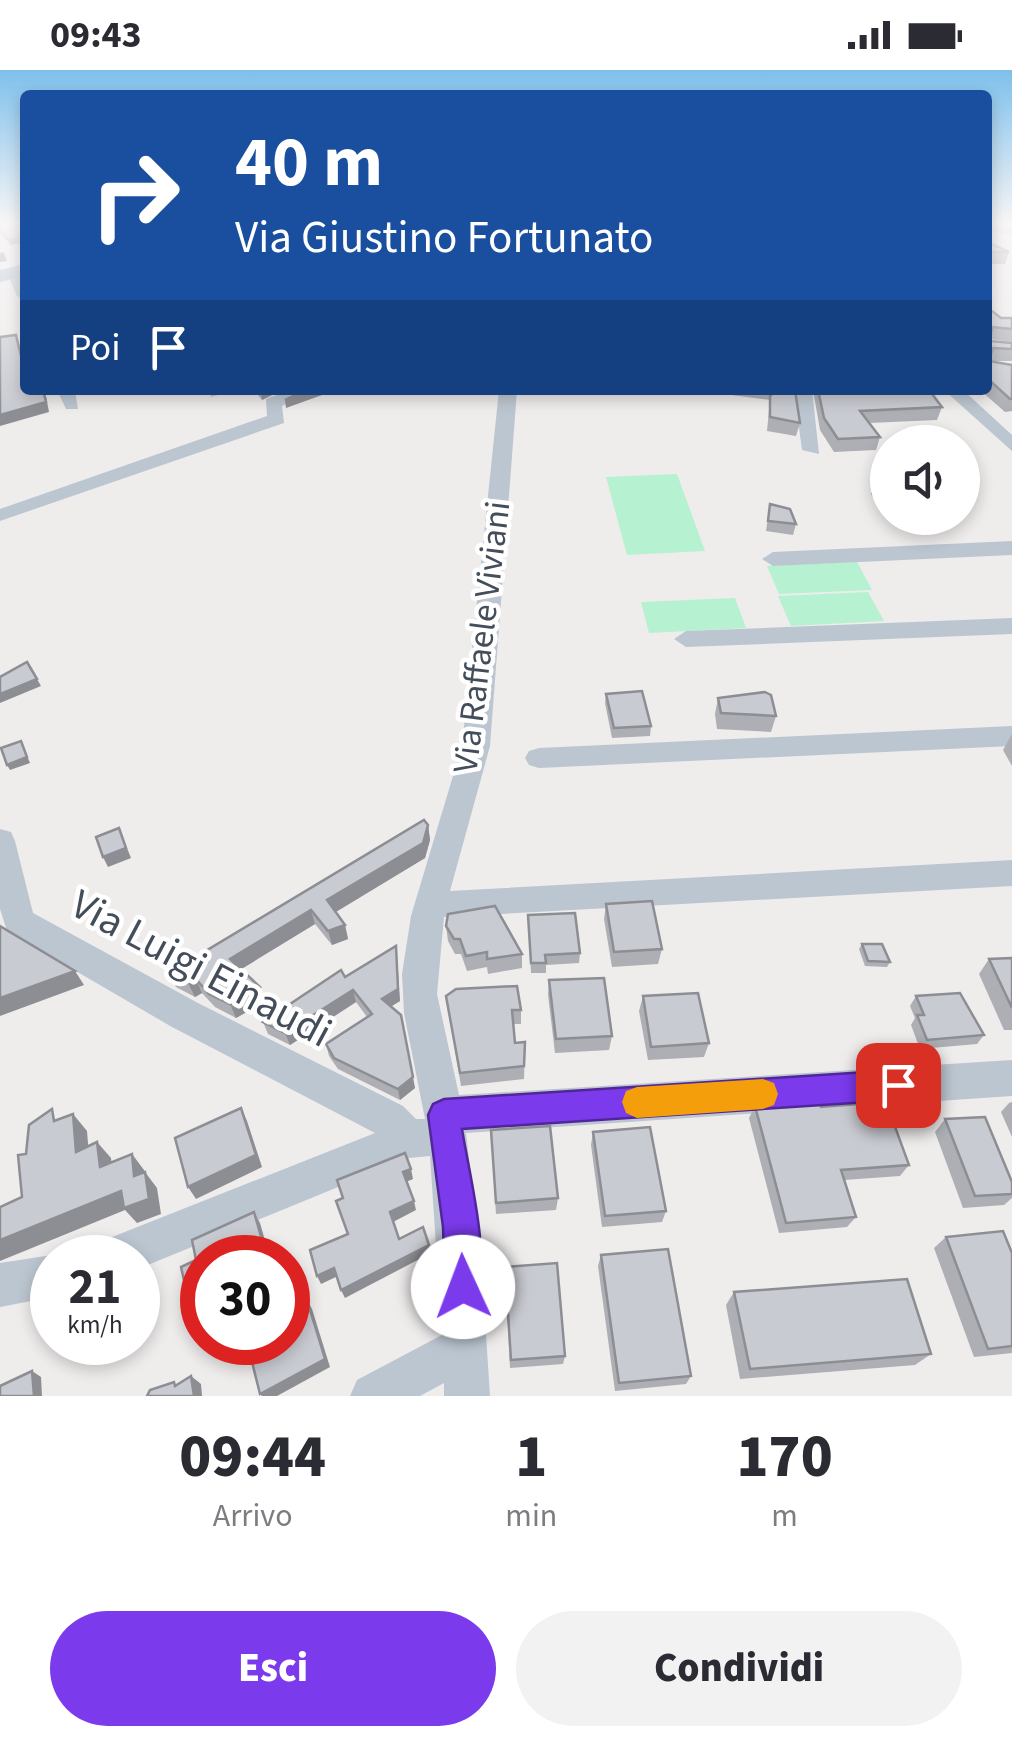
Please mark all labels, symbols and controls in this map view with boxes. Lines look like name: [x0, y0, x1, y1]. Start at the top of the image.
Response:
text: 09:43: [50, 8, 142, 62]
text: 40 m: [235, 113, 383, 213]
icon: right: [70, 130, 200, 260]
text: Via Giustino Fortunato: [235, 206, 653, 270]
icon: arrive: [141, 320, 196, 375]
text: Poi: [70, 321, 121, 375]
map controls: [870, 425, 980, 535]
button: sound: [870, 425, 980, 535]
street label: Via Raffaele Viviani: [441, 498, 523, 776]
street label: Via Luigi Einaudi: [60, 875, 342, 1063]
pin: [856, 1043, 941, 1128]
icon: arrive: [871, 1058, 926, 1113]
speed limit sign: 30: [180, 1235, 310, 1365]
position arrow: [411, 1235, 515, 1339]
text: 21: [69, 1252, 121, 1323]
text: km/h: [67, 1307, 123, 1343]
text: 09:44: [179, 1415, 326, 1500]
text: 1: [515, 1415, 547, 1500]
text: 170: [737, 1415, 833, 1500]
text: Arrivo: [213, 1493, 293, 1539]
text: min: [505, 1493, 557, 1539]
text: m: [771, 1493, 798, 1539]
button: Esci: [50, 1611, 496, 1726]
button: Condividi: [516, 1611, 962, 1726]

